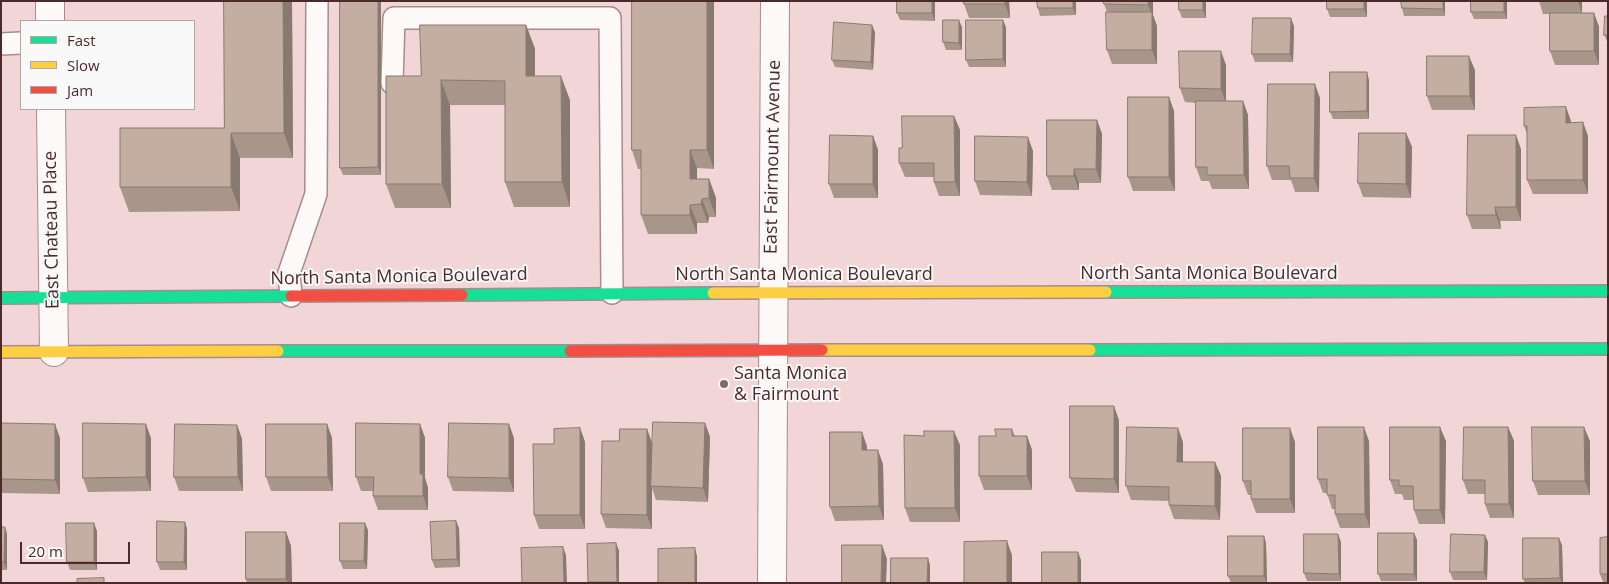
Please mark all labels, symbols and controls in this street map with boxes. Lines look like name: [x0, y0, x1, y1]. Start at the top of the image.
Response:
legend: [20, 20, 195, 110]
text: Fast: [67, 30, 96, 50]
text: Slow: [67, 55, 100, 75]
street label: East Fairmount Avenue: [761, 60, 785, 254]
text: Jam: [67, 80, 93, 100]
street label: East Chateau Place: [40, 151, 64, 309]
street label: North Santa Monica Boulevard: [1080, 263, 1338, 285]
street label: North Santa Monica Boulevard: [270, 264, 528, 290]
street label: North Santa Monica Boulevard: [675, 264, 933, 286]
place label: Santa Monica & Fairmount: [734, 363, 847, 406]
marker: Santa Monica & Fairmount: [718, 378, 730, 390]
scale bar: [22, 532, 132, 564]
text: 20 m: [28, 541, 63, 561]

